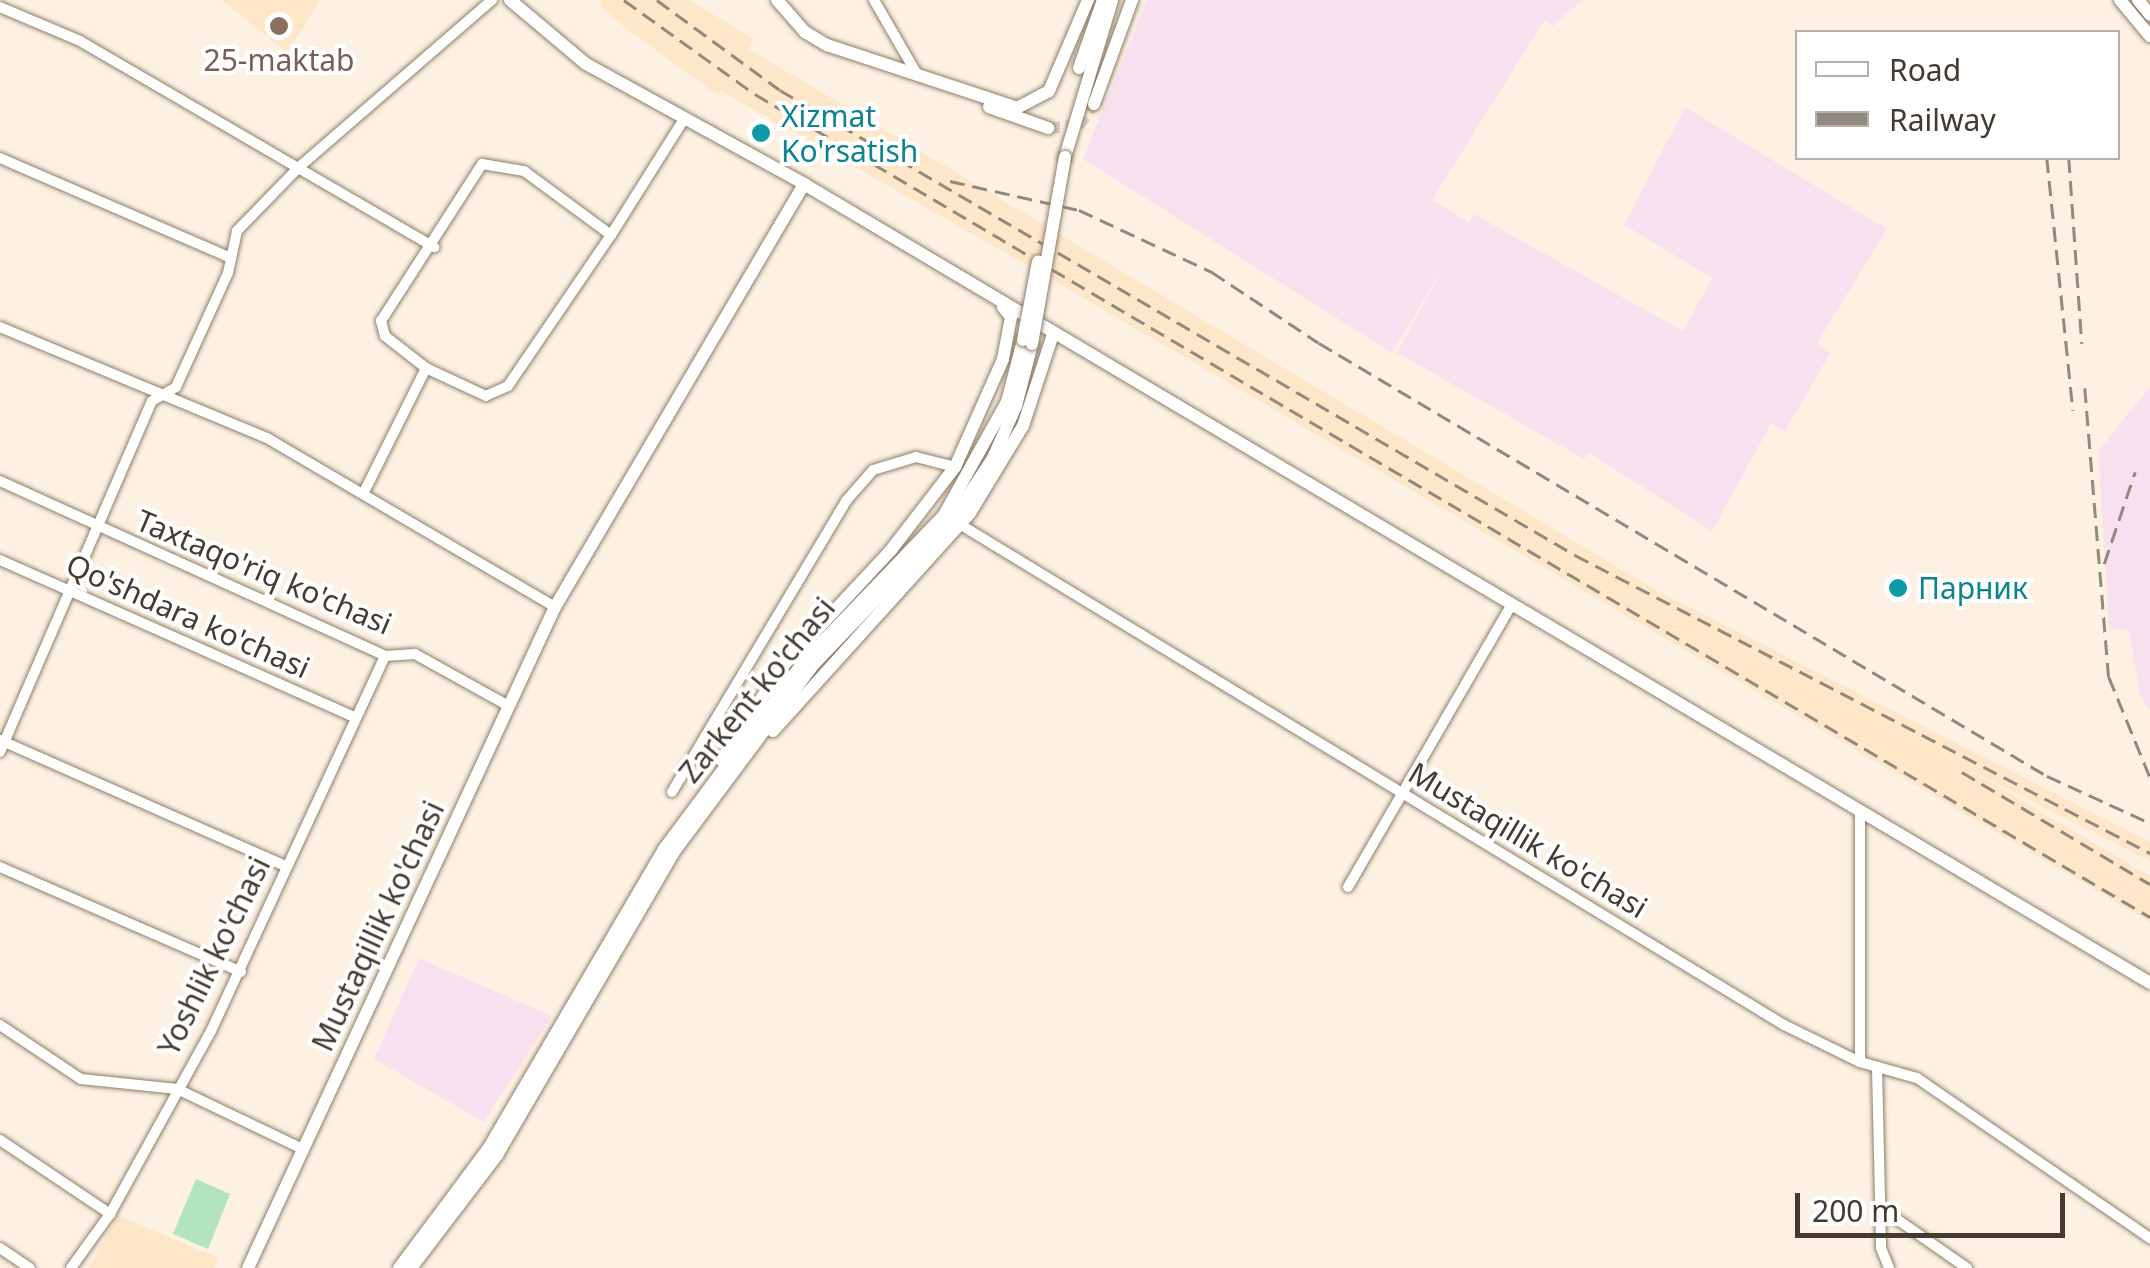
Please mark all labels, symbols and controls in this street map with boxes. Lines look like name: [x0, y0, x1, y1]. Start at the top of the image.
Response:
marker: 25-maktab: [268, 15, 290, 37]
legend: [1795, 30, 2120, 160]
place label: 25-maktab: [204, 42, 354, 78]
text: Road: [1889, 49, 1961, 90]
place label: Xizmat Ko'rsatish: [781, 98, 918, 168]
text: Railway: [1889, 99, 1996, 140]
marker: Xizmat Ko'rsatish: [750, 122, 772, 144]
street label: Taxtaqo'riq ko'chasi: [131, 502, 397, 642]
street label: Qo'shdara ko'chasi: [61, 546, 315, 686]
place label: Парник: [1918, 570, 2028, 606]
marker: Парник: [1887, 577, 1909, 599]
street label: Zarkent ko'chasi: [672, 590, 842, 790]
street label: Mustaqillik ko'chasi: [1402, 755, 1654, 925]
street label: Mustaqillik ko'chasi: [304, 795, 452, 1057]
street label: Yoshlik ko'chasi: [150, 851, 278, 1061]
scale bar: [1800, 1173, 2070, 1235]
text: 200 m: [1812, 1190, 1899, 1231]

